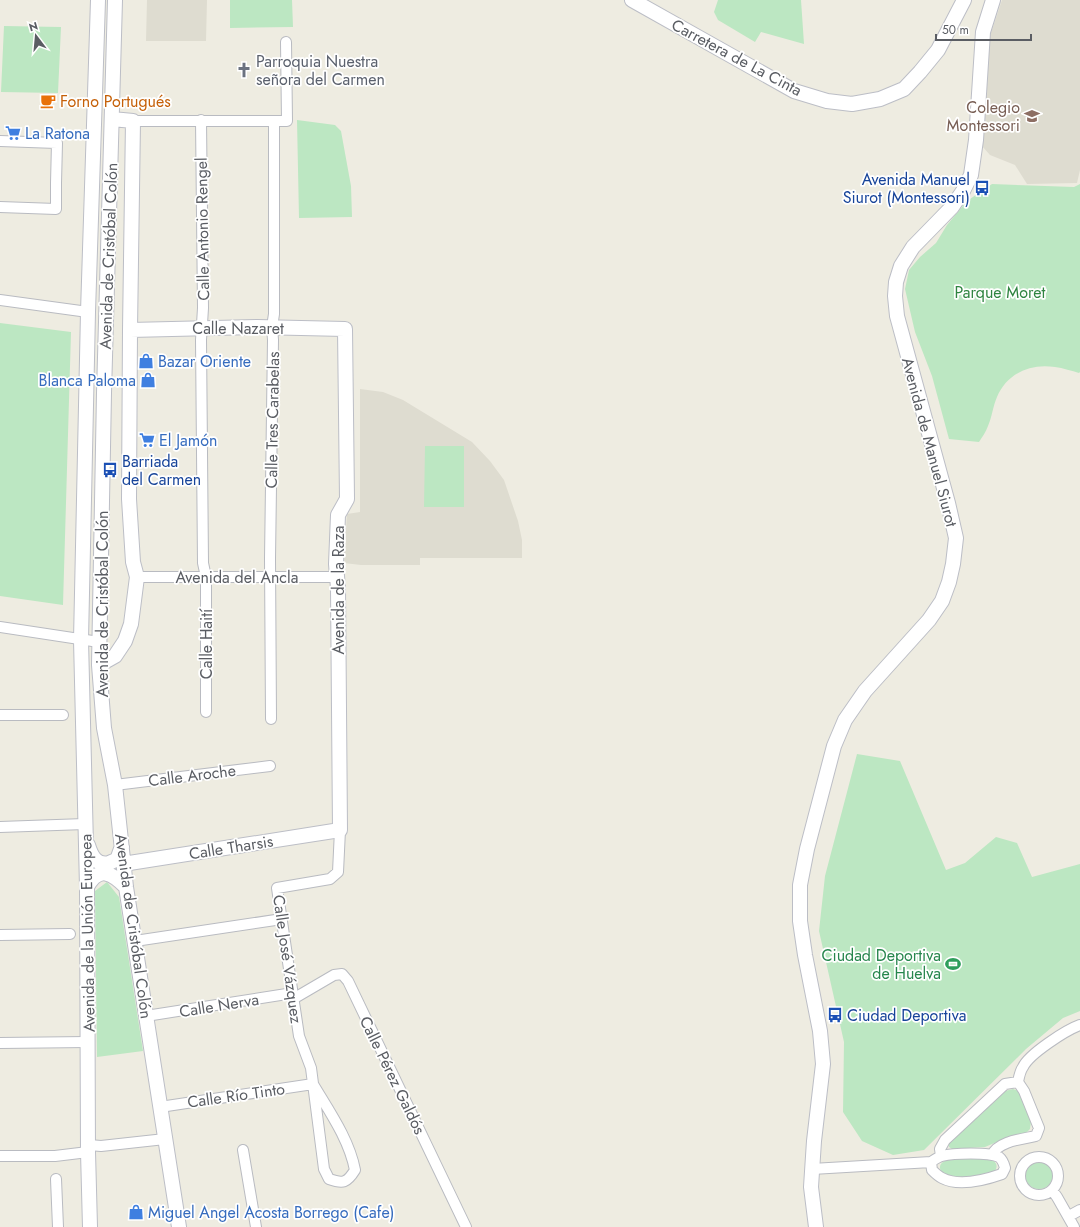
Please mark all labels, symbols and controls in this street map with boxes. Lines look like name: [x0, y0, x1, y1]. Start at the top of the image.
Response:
street label: Carretera de La Cinta: [668, 13, 806, 102]
north arrow: [16, 16, 56, 56]
scale bar: [936, 16, 1031, 42]
text: N: [27, 17, 40, 35]
text: 50 m: [942, 21, 969, 39]
place label: Parroquia Nuestra señora del Carmen: [256, 50, 385, 91]
church icon: Parroquia Nuestra señora del Carmen: [235, 61, 253, 79]
place label: Forno Portugués: [60, 90, 171, 113]
cafe icon: Forno Portugués: [39, 92, 57, 110]
place label: Colegio Montessori: [947, 96, 1020, 137]
school or university icon: Colegio Montessori: [1023, 107, 1041, 125]
place label: La Ratona: [25, 122, 90, 145]
supermarket icon: La Ratona: [4, 124, 22, 142]
street label: Calle Antonio Rengel: [190, 157, 215, 301]
street label: Avenida de Cristóbal Colón: [94, 162, 123, 350]
place label: Avenida Manuel Siurot (Montessori): [843, 168, 970, 209]
bus stop icon: Avenida Manuel Siurot (Montessori): [973, 179, 991, 197]
park label: Parque Moret: [955, 281, 1046, 304]
street label: Calle Nazaret: [192, 317, 284, 340]
place label: Bazar Oriente: [158, 350, 251, 373]
street label: Calle Tres Carabelas: [260, 351, 285, 489]
shop icon: Bazar Oriente: [137, 352, 155, 370]
street label: Avenida de Manuel Siurot: [896, 355, 963, 530]
place label: Blanca Paloma: [39, 369, 136, 392]
shop icon: Blanca Paloma: [139, 371, 157, 389]
place label: El Jamón: [159, 429, 217, 452]
supermarket icon: El Jamón: [138, 431, 156, 449]
place label: Barriada del Carmen: [122, 450, 201, 491]
bus stop icon: Barriada del Carmen: [101, 461, 119, 479]
street label: Avenida de Cristóbal Colón: [91, 511, 114, 697]
street label: Avenida de la Raza: [327, 525, 350, 655]
street label: Avenida del Ancla: [176, 566, 298, 589]
street label: Calle Haití: [195, 608, 218, 679]
street label: Calle Aroche: [147, 759, 237, 792]
street label: Calle Tharsis: [187, 829, 275, 866]
street label: Avenida de Cristóbal Colón: [109, 832, 158, 1020]
street label: Avenida de la Unión Europea: [74, 834, 101, 1032]
street label: Calle José Vázquez: [267, 893, 308, 1025]
place label: Ciudad Deportiva de Huelva: [822, 944, 941, 985]
sports icon: Ciudad Deportiva de Huelva: [944, 955, 962, 973]
street label: Calle Nerva: [178, 988, 261, 1023]
place label: Ciudad Deportiva: [847, 1004, 966, 1027]
bus stop icon: Ciudad Deportiva: [826, 1006, 844, 1024]
street label: Calle Pérez Galdós: [354, 1012, 431, 1138]
street label: Calle Río Tinto: [186, 1077, 287, 1114]
place label: Miguel Angel Acosta Borrego (Cafe): [148, 1201, 395, 1224]
shop icon: Miguel Angel Acosta Borrego (Cafe): [127, 1203, 145, 1221]

